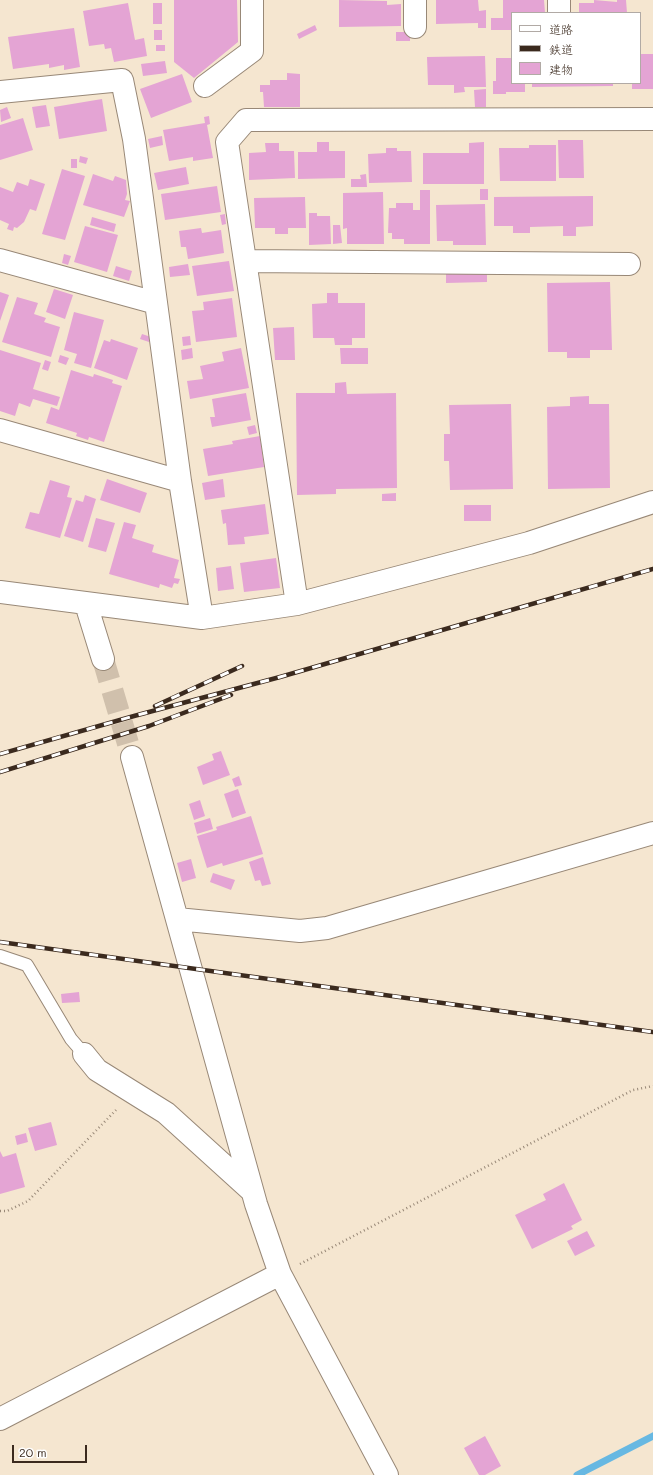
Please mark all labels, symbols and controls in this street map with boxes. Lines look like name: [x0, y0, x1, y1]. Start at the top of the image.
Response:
legend: [511, 12, 641, 84]
text: 道路: [549, 21, 573, 37]
text: 鉄道: [549, 41, 573, 57]
text: 建物: [549, 61, 573, 77]
scale bar: [14, 1437, 89, 1463]
text: 20 m: [19, 1444, 47, 1460]

